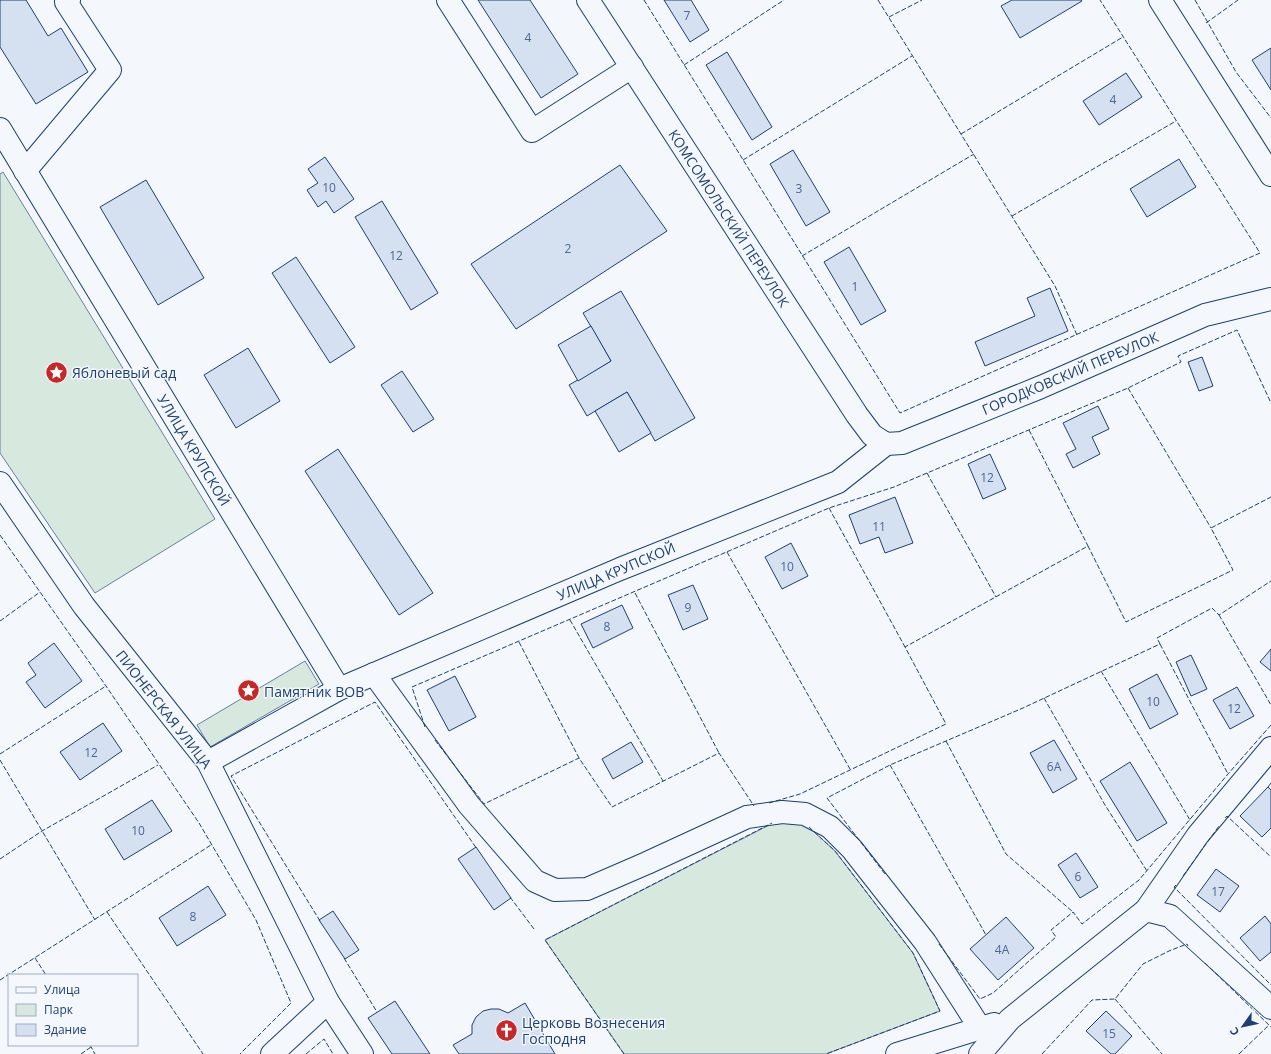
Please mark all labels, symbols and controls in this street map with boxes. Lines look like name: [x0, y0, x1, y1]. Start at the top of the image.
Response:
house number: 7: [684, 7, 691, 24]
house number: 4: [525, 29, 532, 46]
house number: 4: [1110, 91, 1117, 108]
street label: КОМСОМОЛЬСКИЙ ПЕРЕУЛОК: [664, 125, 794, 311]
house number: 10: [322, 179, 336, 196]
house number: 3: [796, 180, 803, 197]
house number: 2: [565, 240, 572, 257]
house number: 12: [389, 247, 403, 264]
house number: 1: [852, 278, 858, 295]
street label: ГОРОДКОВСКИЙ ПЕРЕУЛОК: [979, 327, 1162, 419]
place icon: Яблоневый сад: [44, 359, 70, 385]
place label: Яблоневый сад: [72, 363, 176, 382]
street label: УЛИЦА КРУПСКОЙ: [153, 391, 235, 509]
house number: 12: [980, 469, 994, 486]
house number: 11: [872, 518, 886, 535]
street label: УЛИЦА КРУПСКОЙ: [554, 538, 678, 604]
house number: 10: [780, 558, 794, 575]
house number: 9: [685, 599, 692, 616]
house number: 8: [604, 618, 611, 635]
street label: ПИОНЕРСКАЯ УЛИЦА: [112, 646, 216, 772]
place icon: Памятник ВОВ: [235, 678, 261, 704]
place label: Памятник ВОВ: [264, 682, 364, 701]
house number: 10: [1146, 693, 1160, 710]
house number: 12: [1227, 700, 1241, 717]
house number: 12: [84, 744, 98, 761]
house number: 6А: [1047, 758, 1062, 775]
house number: 10: [131, 822, 145, 839]
house number: 6: [1075, 868, 1082, 885]
house number: 17: [1211, 883, 1225, 900]
house number: 8: [190, 908, 197, 925]
house number: 4А: [995, 941, 1010, 958]
legend: [8, 974, 138, 1046]
text: Улица: [44, 981, 80, 998]
text: Парк: [44, 1001, 74, 1018]
north arrow: [1223, 1006, 1263, 1046]
place label: Церковь Вознесения Господня: [522, 1013, 665, 1048]
church icon: Церковь Вознесения Господня: [493, 1017, 519, 1043]
text: Здание: [44, 1021, 87, 1038]
house number: 15: [1102, 1025, 1116, 1042]
text: С: [1226, 1025, 1242, 1039]

